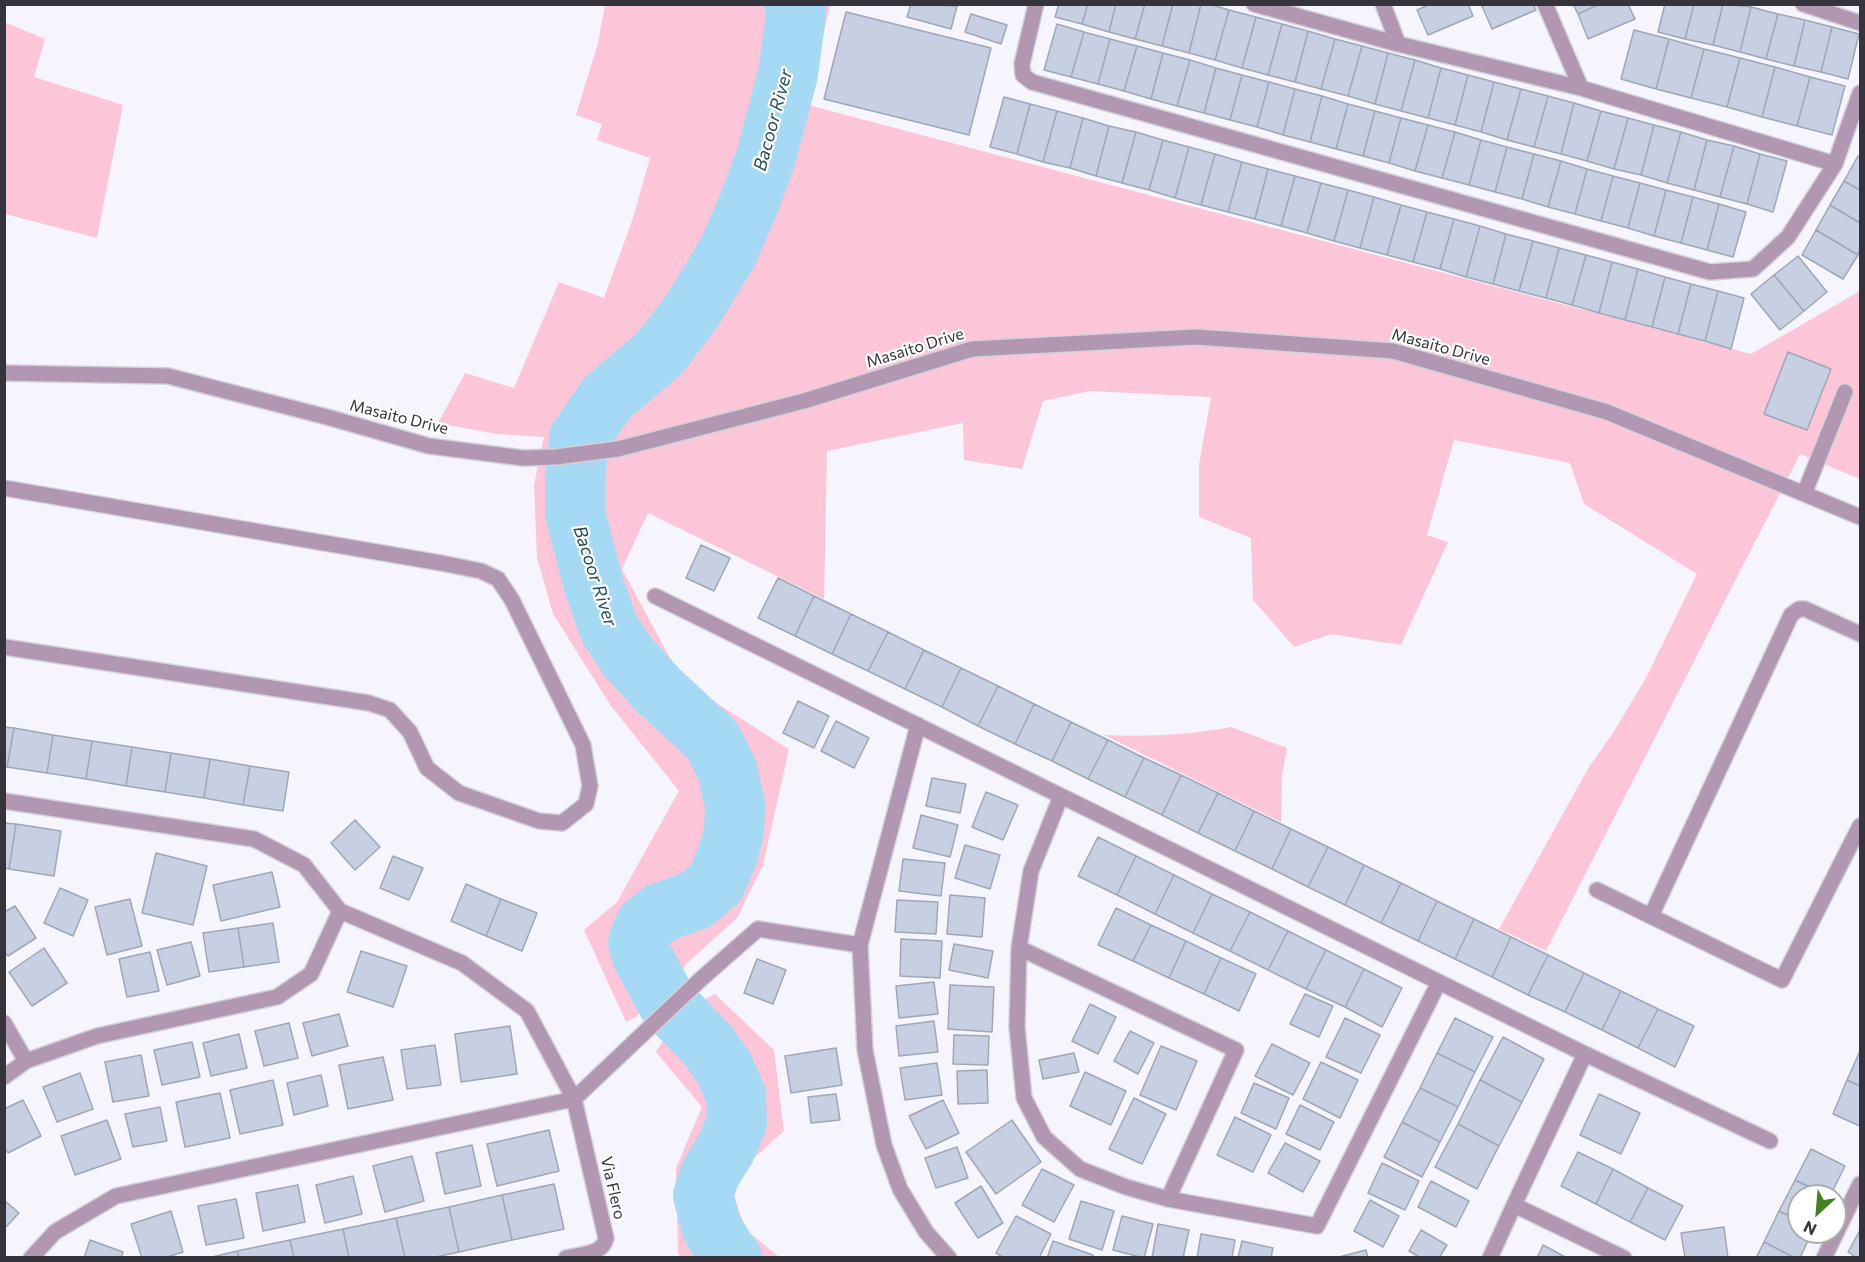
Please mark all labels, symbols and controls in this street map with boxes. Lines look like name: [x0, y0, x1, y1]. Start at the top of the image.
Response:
water label: Bacoor River: [749, 67, 797, 173]
street label: Masaito Drive: [864, 324, 966, 372]
street label: Masaito Drive: [1390, 325, 1492, 369]
street label: Masaito Drive: [348, 395, 450, 439]
water label: Bacoor River: [569, 523, 621, 629]
street label: Via Flero: [596, 1155, 630, 1221]
north arrow: [1787, 1184, 1847, 1244]
text: N: [1800, 1218, 1819, 1240]

